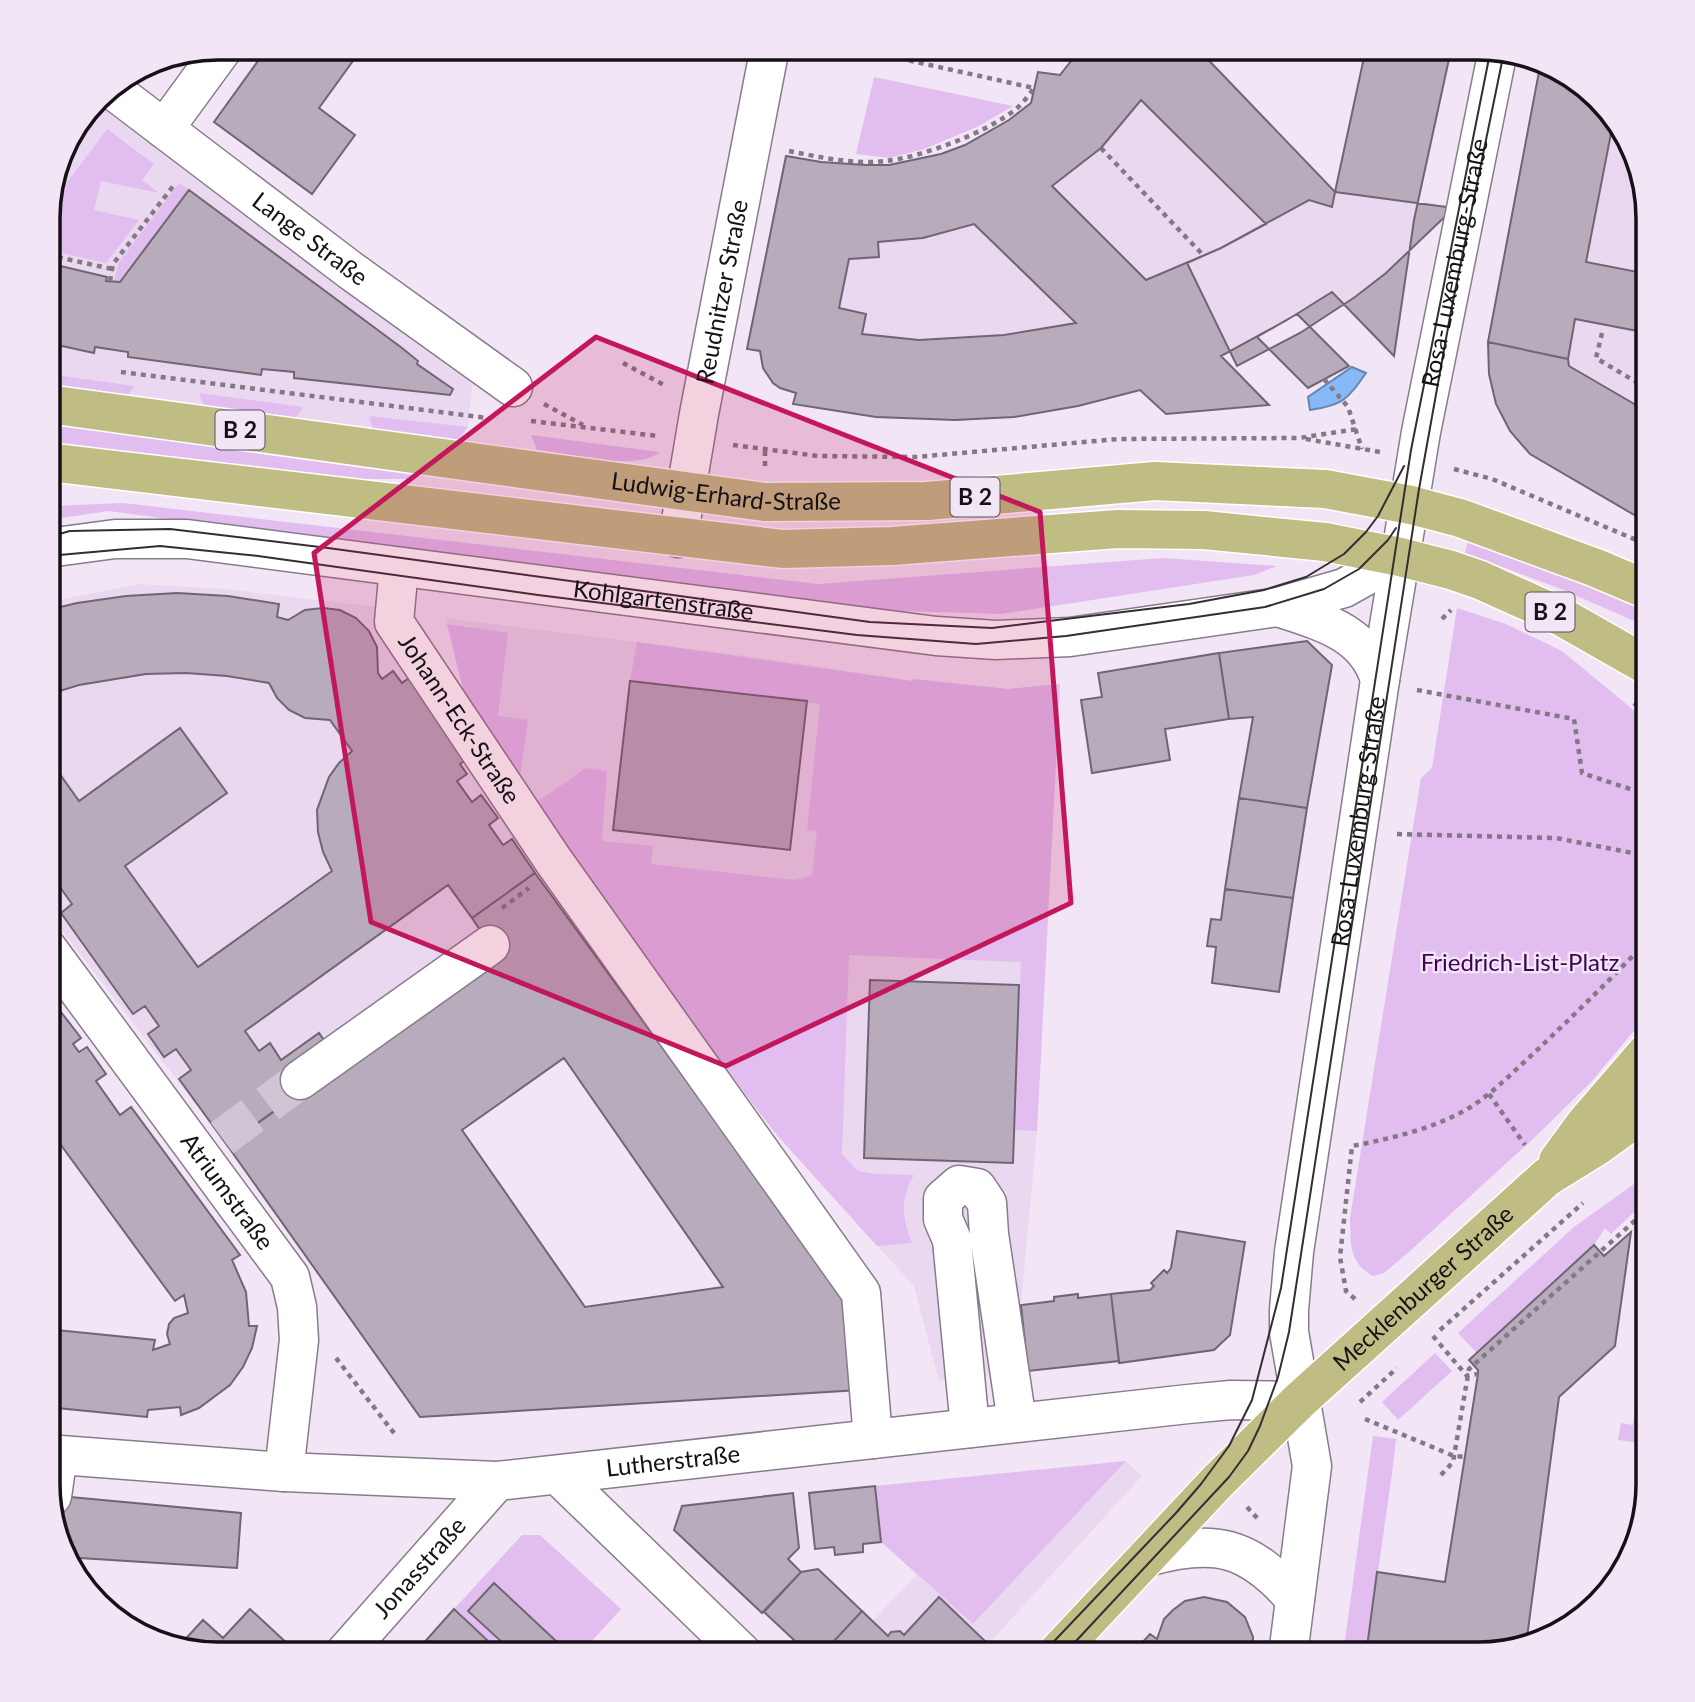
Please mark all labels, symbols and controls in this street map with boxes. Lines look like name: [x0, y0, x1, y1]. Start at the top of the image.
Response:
street label: Rosa-Luxemburg-Straße: [1414, 136, 1493, 389]
street label: Lange Straße: [247, 185, 374, 291]
street label: Reudnitzer Straße: [689, 197, 753, 387]
road number: B 2: [216, 410, 264, 450]
street label: Ludwig-Erhard-Straße: [609, 465, 841, 515]
road number: B 2: [950, 477, 1000, 516]
street label: Kohlgartenstraße: [572, 573, 756, 625]
road number: B 2: [1526, 592, 1574, 632]
street label: Johann-Eck-Straße: [393, 628, 527, 809]
street label: Rosa-Luxemburg-Straße: [1324, 694, 1390, 949]
park label: Friedrich-List-Platz: [1421, 947, 1619, 976]
street label: Atriumstraße: [176, 1127, 281, 1255]
street label: Mecklenburger Straße: [1326, 1199, 1519, 1376]
street label: Lutherstraße: [604, 1438, 741, 1482]
street label: Jonasstraße: [366, 1511, 471, 1624]

